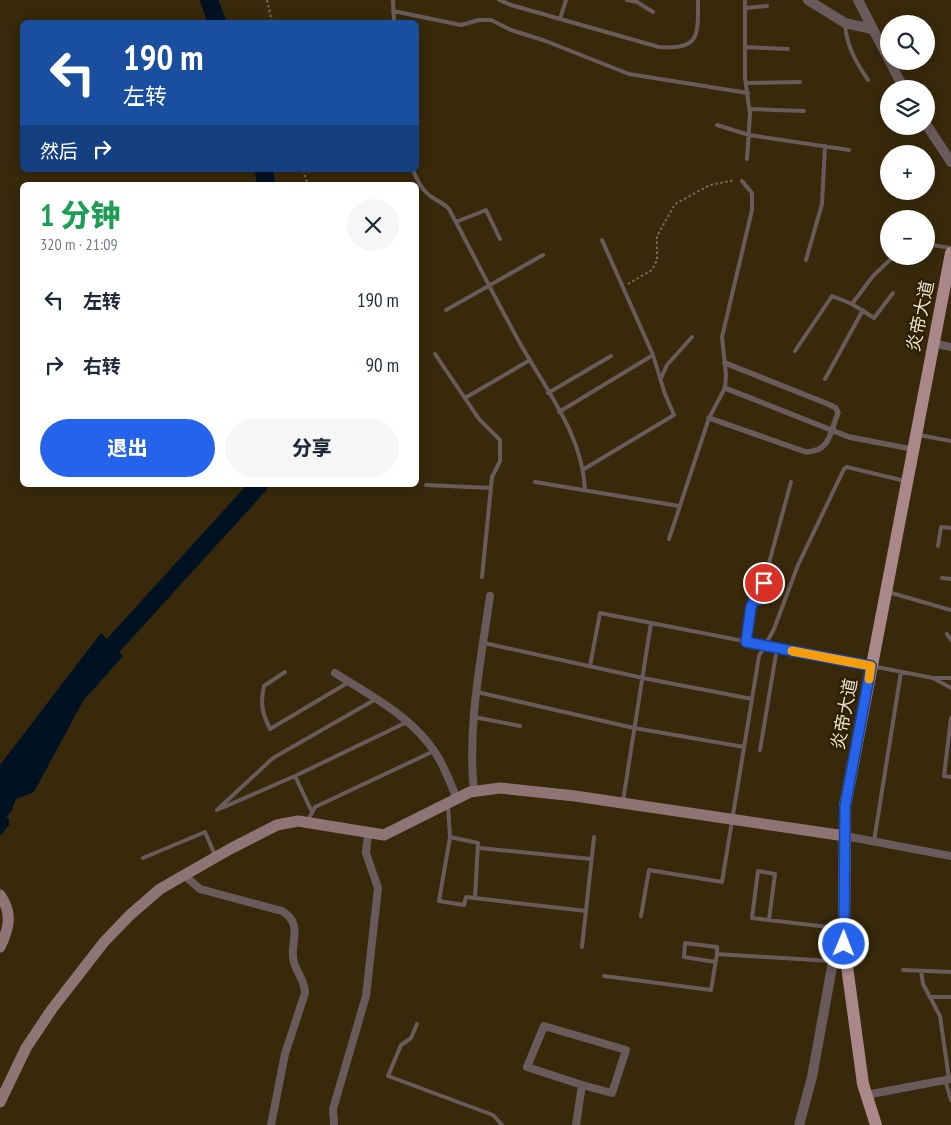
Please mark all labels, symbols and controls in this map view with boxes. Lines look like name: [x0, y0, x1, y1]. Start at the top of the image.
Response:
map controls: [880, 15, 935, 265]
button: search: [880, 15, 935, 70]
text: 190 m: [123, 34, 204, 80]
icon: left: [40, 40, 105, 105]
button: layers: [880, 80, 935, 135]
text: 左转: [123, 82, 167, 110]
icon: right: [88, 135, 116, 163]
text: 然后: [40, 139, 78, 163]
button: +: [880, 145, 935, 200]
text: 1 分钟: [40, 195, 121, 234]
button: close: [347, 199, 399, 251]
button: −: [880, 210, 935, 265]
text: 320 m · 21:09: [40, 234, 118, 254]
street label: 炎帝大道: [901, 278, 939, 354]
icon: left: [40, 286, 68, 314]
text: 190 m: [357, 288, 399, 312]
text: 左转: [83, 289, 121, 313]
icon: right: [40, 351, 68, 379]
text: 90 m: [366, 353, 399, 377]
text: 右转: [83, 354, 121, 378]
button: 退出: [40, 419, 215, 477]
button: 分享: [225, 419, 399, 477]
pin: [743, 562, 785, 604]
icon: arrive: [750, 569, 778, 597]
street label: 炎帝大道: [826, 676, 862, 752]
position arrow: [817, 917, 869, 969]

